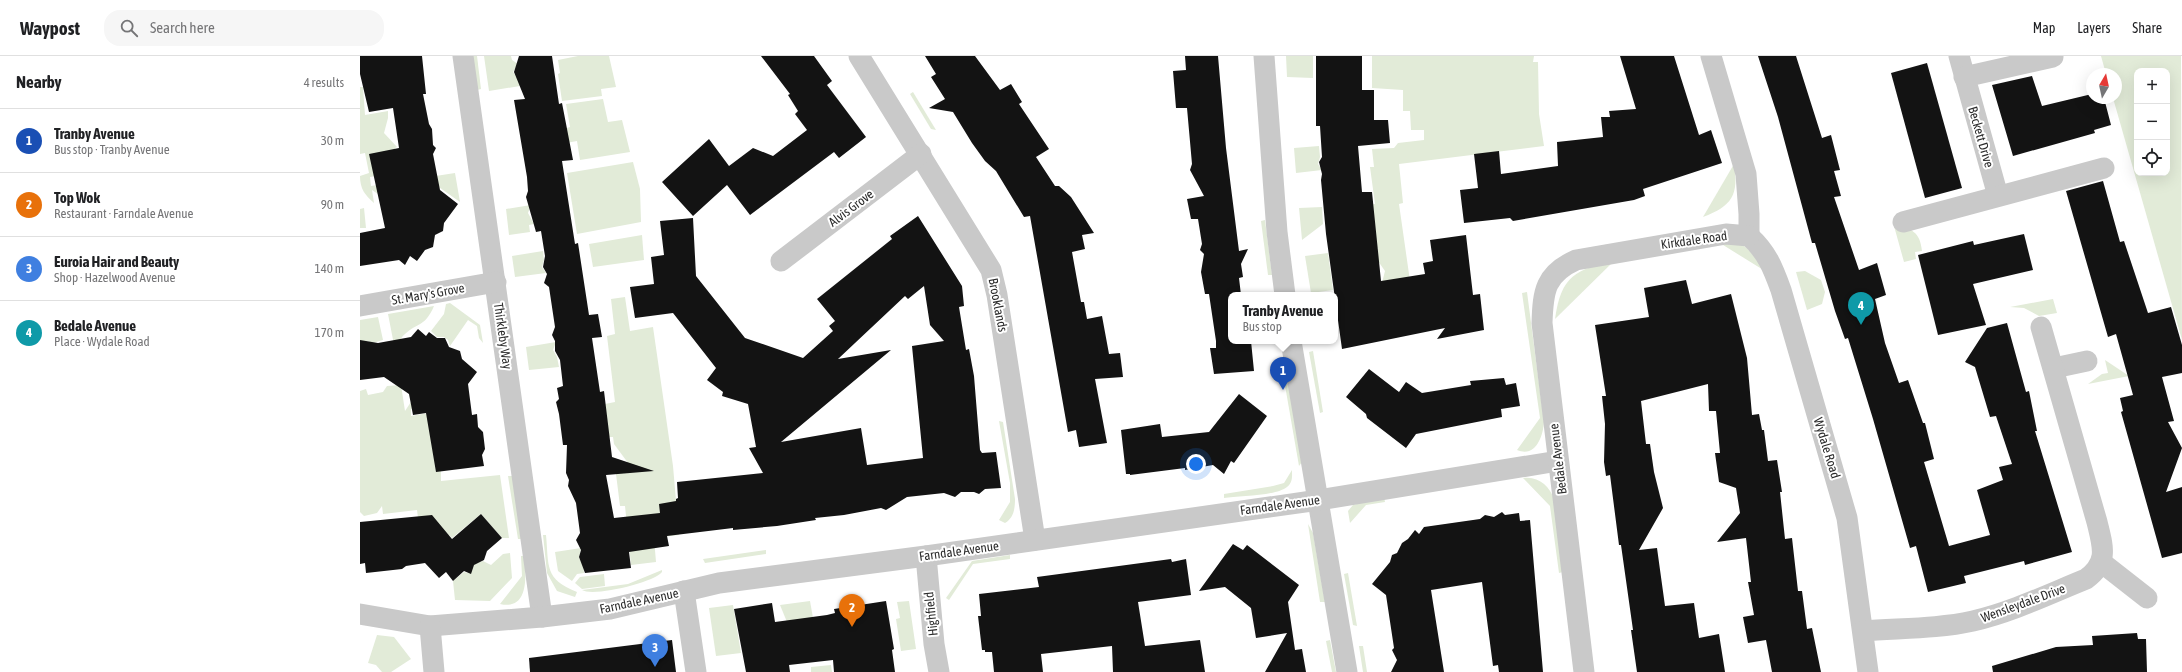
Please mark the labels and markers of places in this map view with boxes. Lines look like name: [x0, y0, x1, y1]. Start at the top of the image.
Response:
pin: 4: [1848, 292, 1874, 325]
pin: 1: [1270, 357, 1296, 390]
pin: 2: [839, 594, 865, 627]
pin: 3: [642, 634, 668, 667]

